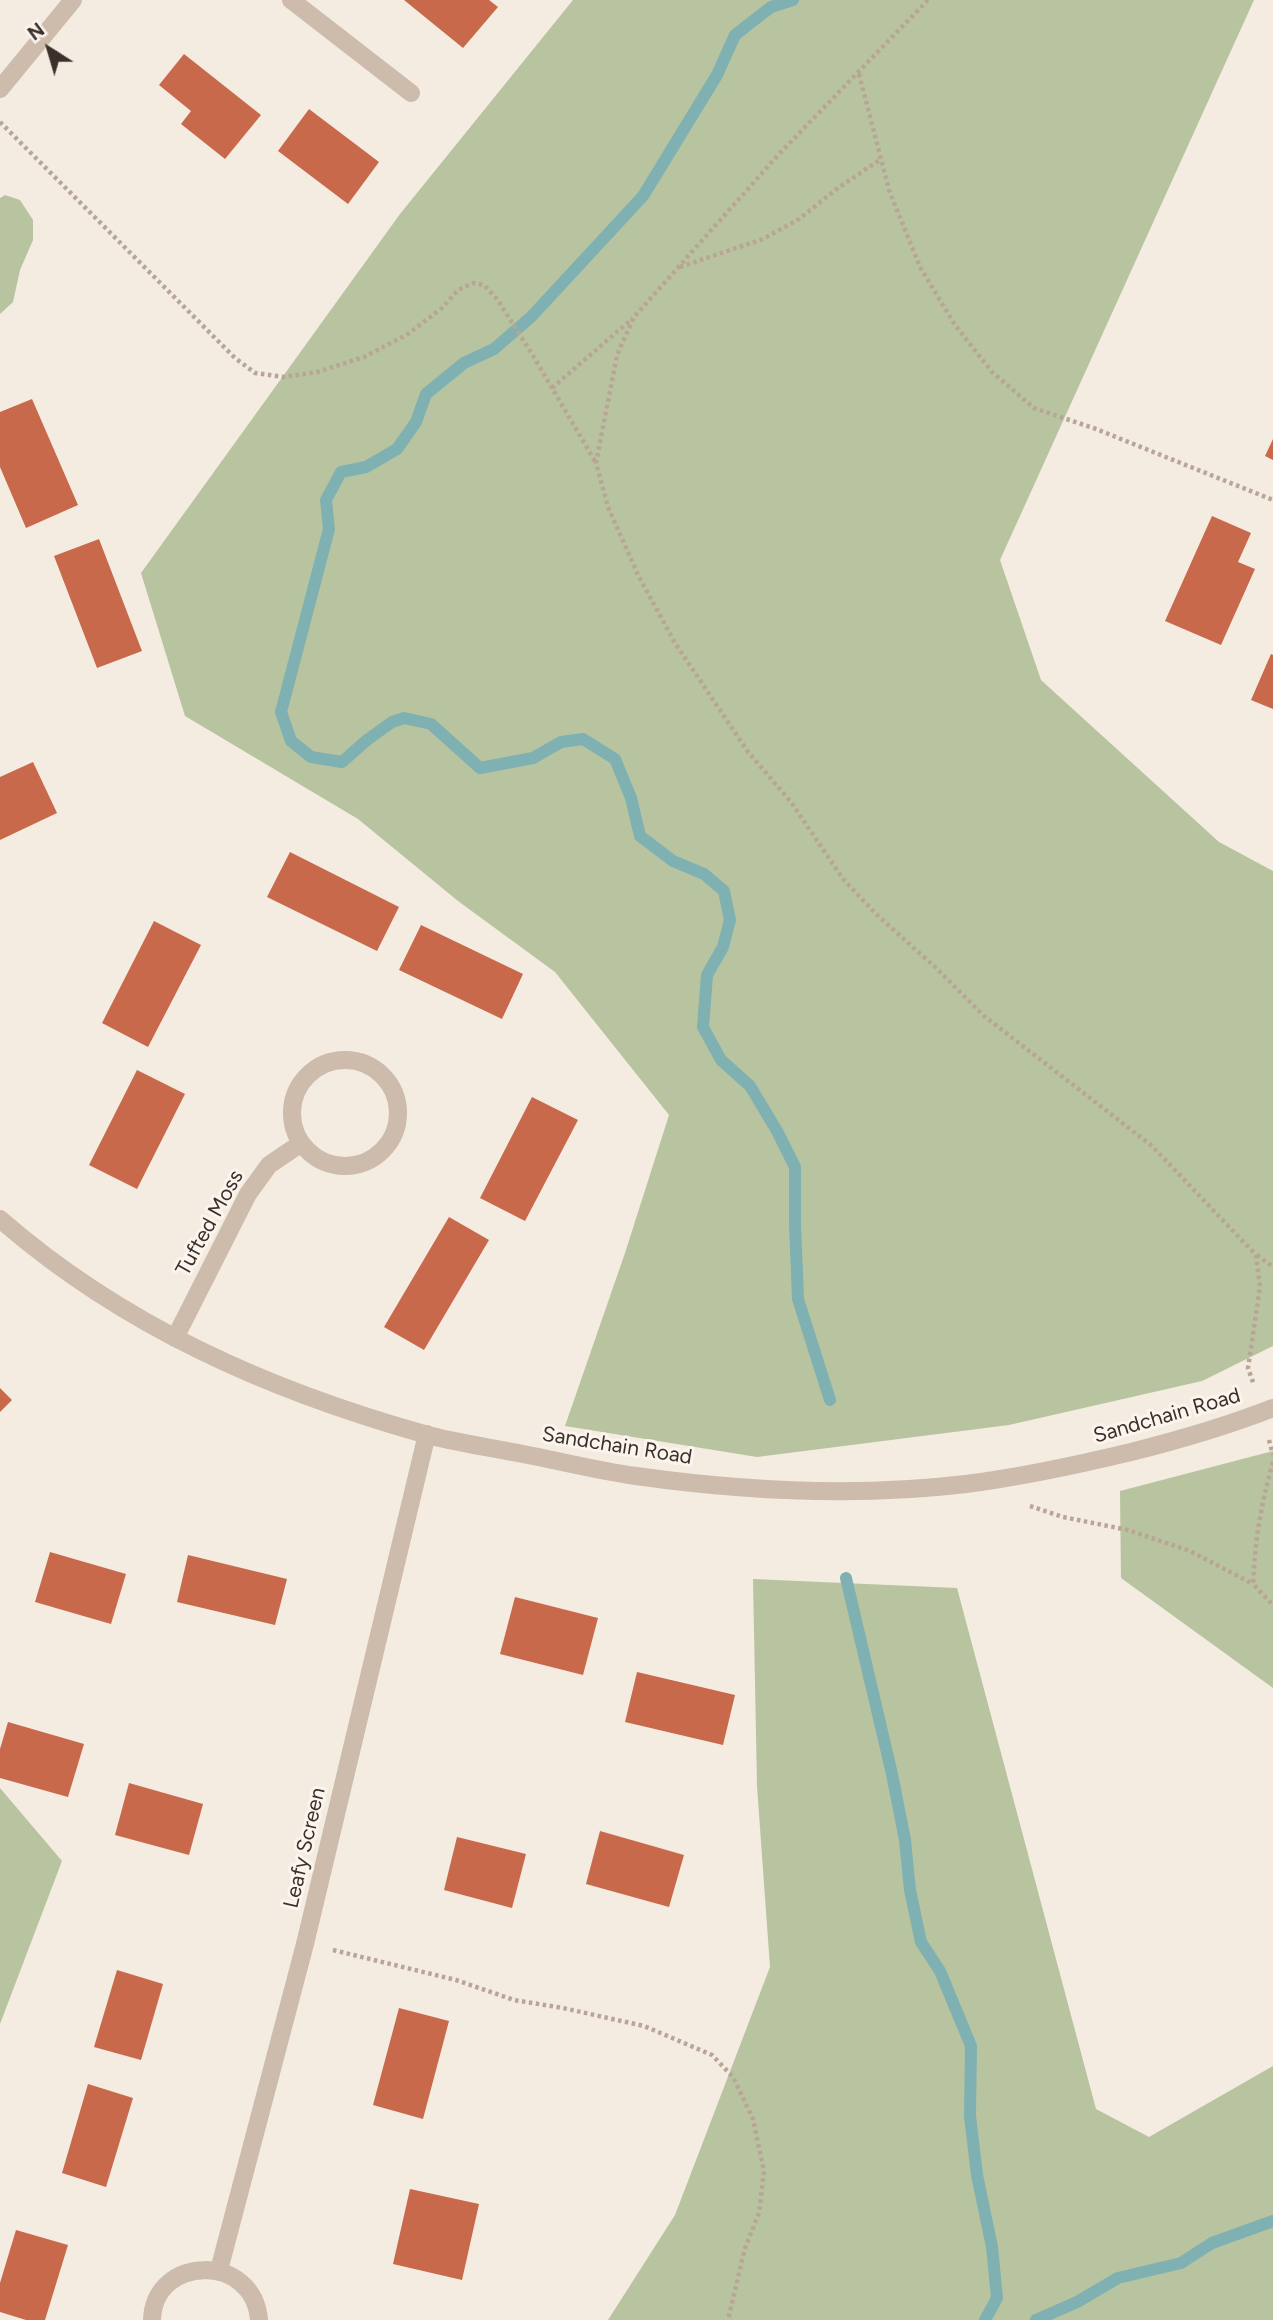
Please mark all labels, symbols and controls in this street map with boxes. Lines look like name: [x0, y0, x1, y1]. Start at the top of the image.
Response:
north arrow: [14, 14, 84, 84]
text: N: [23, 18, 49, 45]
street label: Tufted Moss: [171, 1166, 249, 1280]
street label: Sandchain Road: [1091, 1383, 1243, 1449]
street label: Sandchain Road: [540, 1422, 694, 1470]
street label: Leafy Screen: [279, 1785, 331, 1911]

